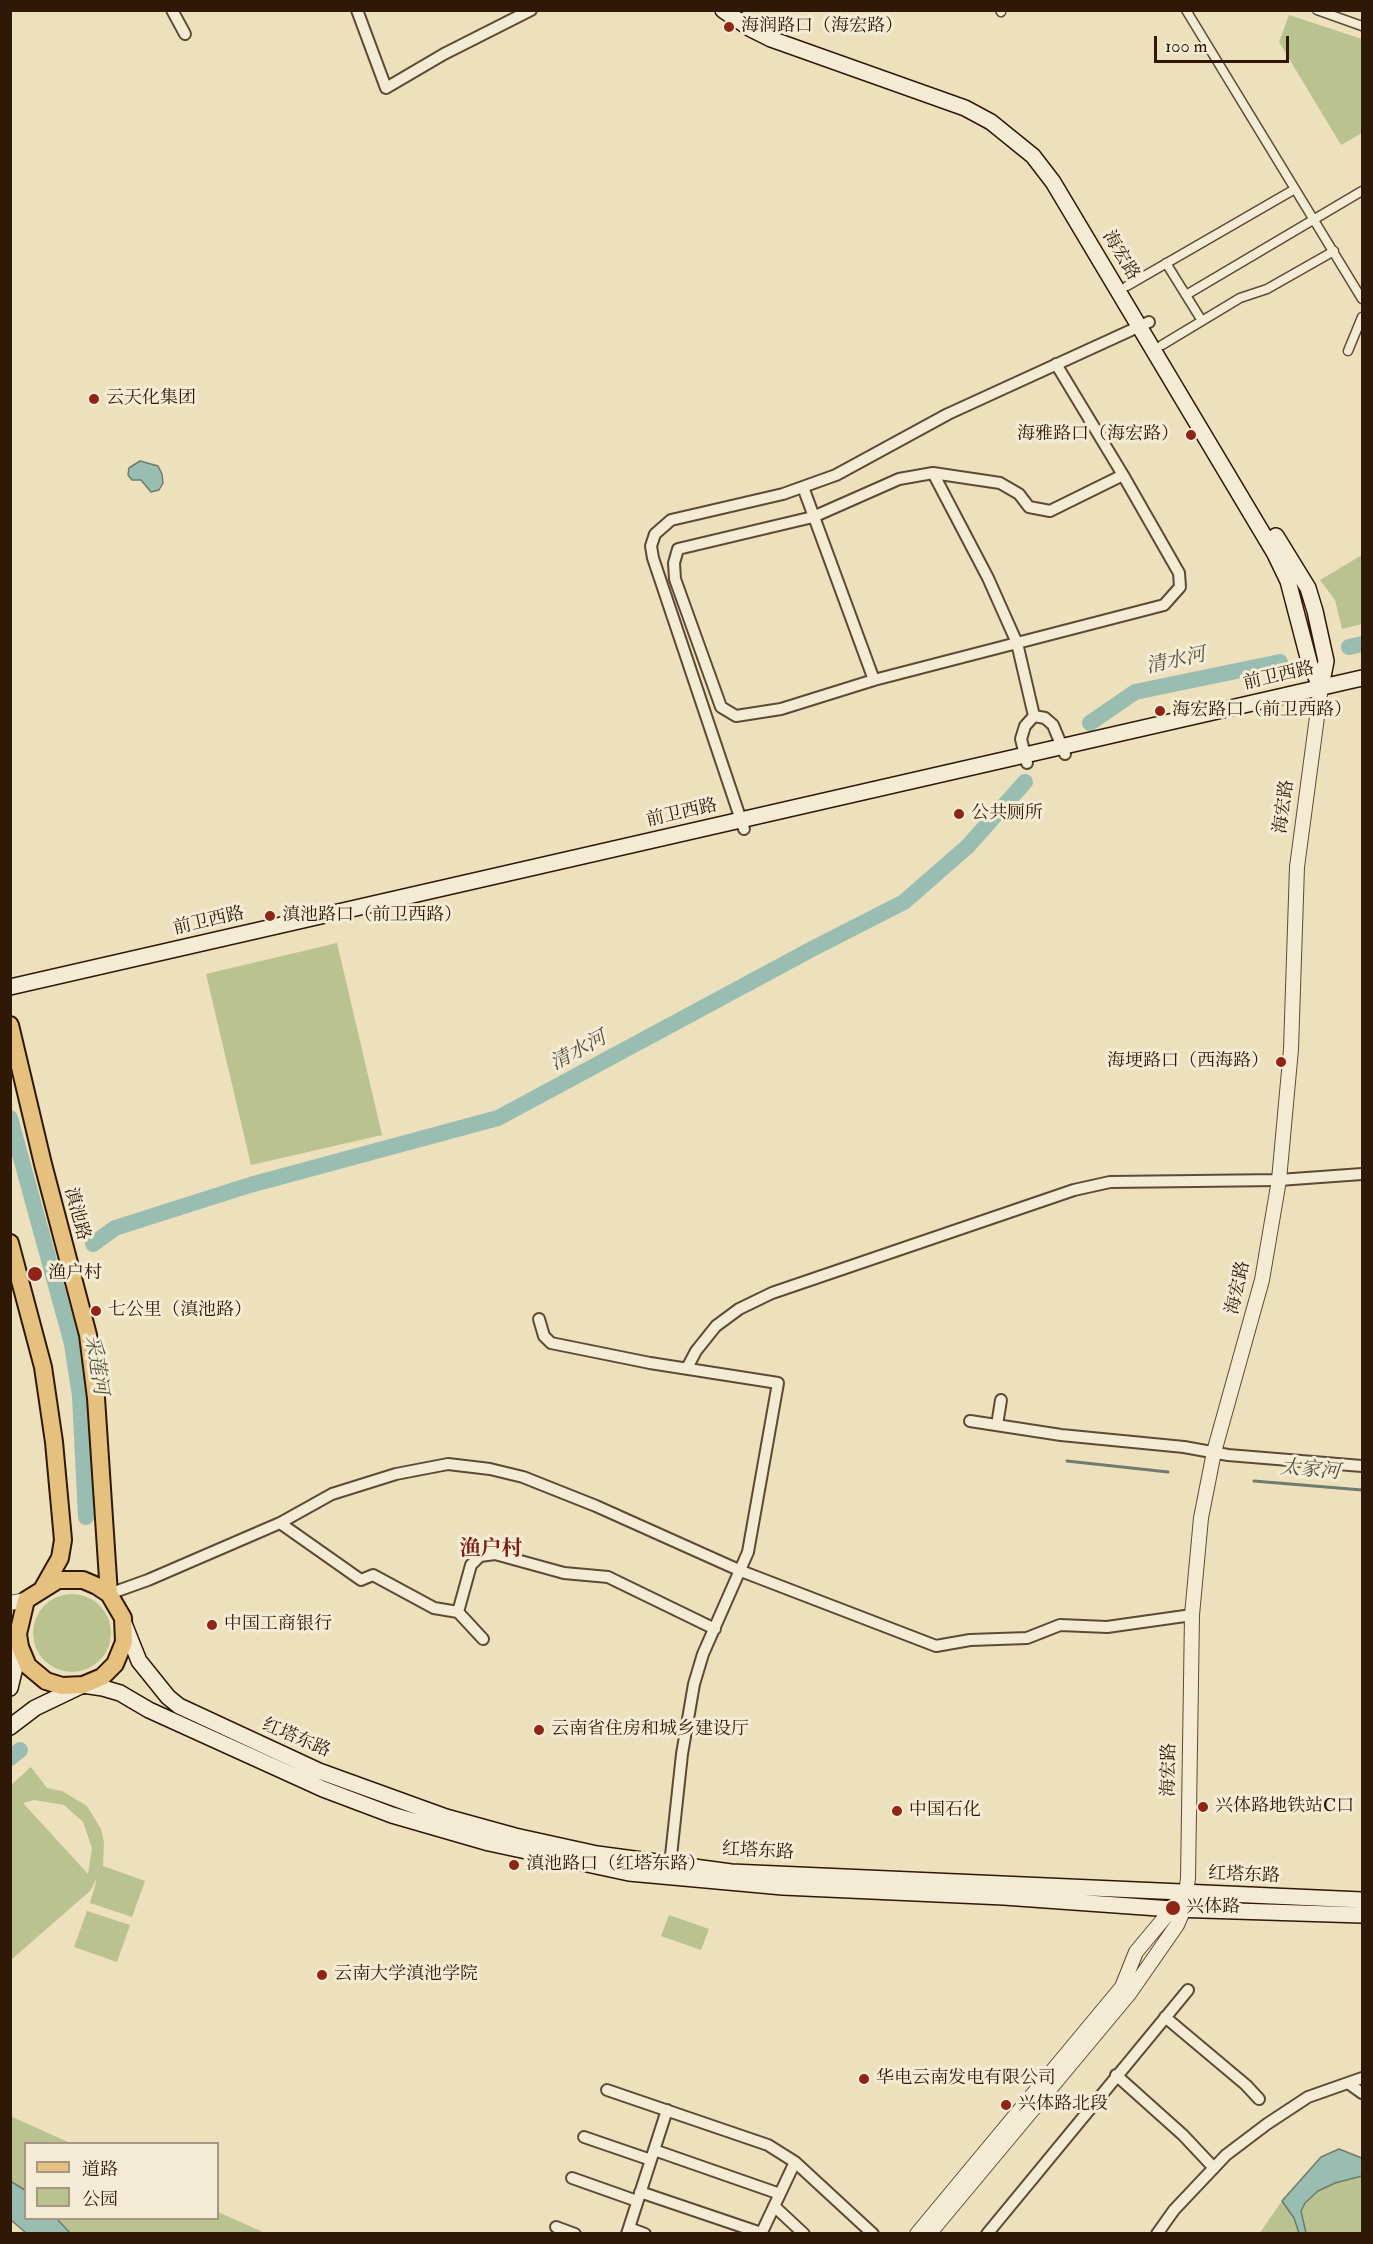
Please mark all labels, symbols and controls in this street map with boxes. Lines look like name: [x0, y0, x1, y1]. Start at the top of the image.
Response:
place label: 海润路口（海宏路）: [741, 16, 903, 38]
marker: 海润路口（海宏路）: [722, 20, 736, 34]
scale bar: [1157, 24, 1292, 62]
text: 100 m: [1165, 35, 1208, 58]
street label: 海宏路: [1097, 227, 1143, 285]
place label: 云天化集团: [106, 388, 196, 410]
marker: 云天化集团: [87, 392, 101, 406]
place label: 海雅路口（海宏路）: [1017, 424, 1179, 446]
marker: 海雅路口（海宏路）: [1184, 428, 1198, 442]
water label: 清水河: [1144, 644, 1208, 680]
street label: 前卫西路: [1241, 658, 1317, 696]
place label: 海宏路口（前卫西路）: [1172, 700, 1352, 722]
marker: 海宏路口（前卫西路）: [1153, 704, 1167, 718]
street label: 海宏路: [1271, 779, 1299, 835]
street label: 前卫西路: [644, 795, 720, 833]
place label: 公共厕所: [971, 803, 1043, 825]
marker: 公共厕所: [952, 807, 966, 821]
street label: 前卫西路: [171, 903, 247, 941]
place label: 滇池路口（前卫西路）: [282, 905, 462, 927]
marker: 滇池路口（前卫西路）: [263, 909, 277, 923]
water label: 清水河: [547, 1027, 611, 1077]
place label: 海埂路口（西海路）: [1107, 1051, 1269, 1073]
marker: 海埂路口（西海路）: [1274, 1055, 1288, 1069]
street label: 滇池路: [59, 1185, 93, 1243]
street label: 海宏路: [1222, 1259, 1256, 1317]
place label: 渔户村: [48, 1263, 102, 1285]
marker: 渔户村: [26, 1265, 44, 1283]
place label: 七公里（滇池路）: [108, 1300, 252, 1322]
marker: 七公里（滇池路）: [89, 1304, 103, 1318]
water label: 采莲河: [78, 1333, 112, 1397]
water label: 太家河: [1279, 1456, 1341, 1486]
district label: 渔户村: [460, 1537, 522, 1563]
place label: 中国工商银行: [224, 1614, 332, 1636]
marker: 中国工商银行: [205, 1618, 219, 1632]
street label: 红塔东路: [259, 1715, 333, 1763]
place label: 云南省住房和城乡建设厅: [551, 1719, 749, 1741]
marker: 云南省住房和城乡建设厅: [532, 1723, 546, 1737]
street label: 海宏路: [1159, 1743, 1181, 1797]
place label: 兴体路地铁站C口: [1215, 1796, 1354, 1818]
place label: 中国石化: [909, 1800, 981, 1822]
marker: 兴体路地铁站C口: [1196, 1800, 1210, 1814]
marker: 中国石化: [890, 1804, 904, 1818]
street label: 红塔东路: [721, 1839, 795, 1865]
place label: 滇池路口（红塔东路）: [526, 1854, 706, 1876]
marker: 滇池路口（红塔东路）: [507, 1858, 521, 1872]
street label: 红塔东路: [1208, 1864, 1280, 1888]
place label: 兴体路: [1186, 1897, 1240, 1919]
marker: 兴体路: [1164, 1899, 1182, 1917]
place label: 云南大学滇池学院: [334, 1964, 478, 1986]
marker: 云南大学滇池学院: [315, 1968, 329, 1982]
place label: 华电云南发电有限公司: [876, 2068, 1056, 2090]
marker: 华电云南发电有限公司: [857, 2072, 871, 2086]
place label: 兴体路北段: [1018, 2094, 1108, 2116]
marker: 兴体路北段: [999, 2098, 1013, 2112]
legend: [24, 2142, 219, 2220]
text: 道路: [82, 2158, 118, 2181]
text: 公园: [82, 2188, 118, 2211]

